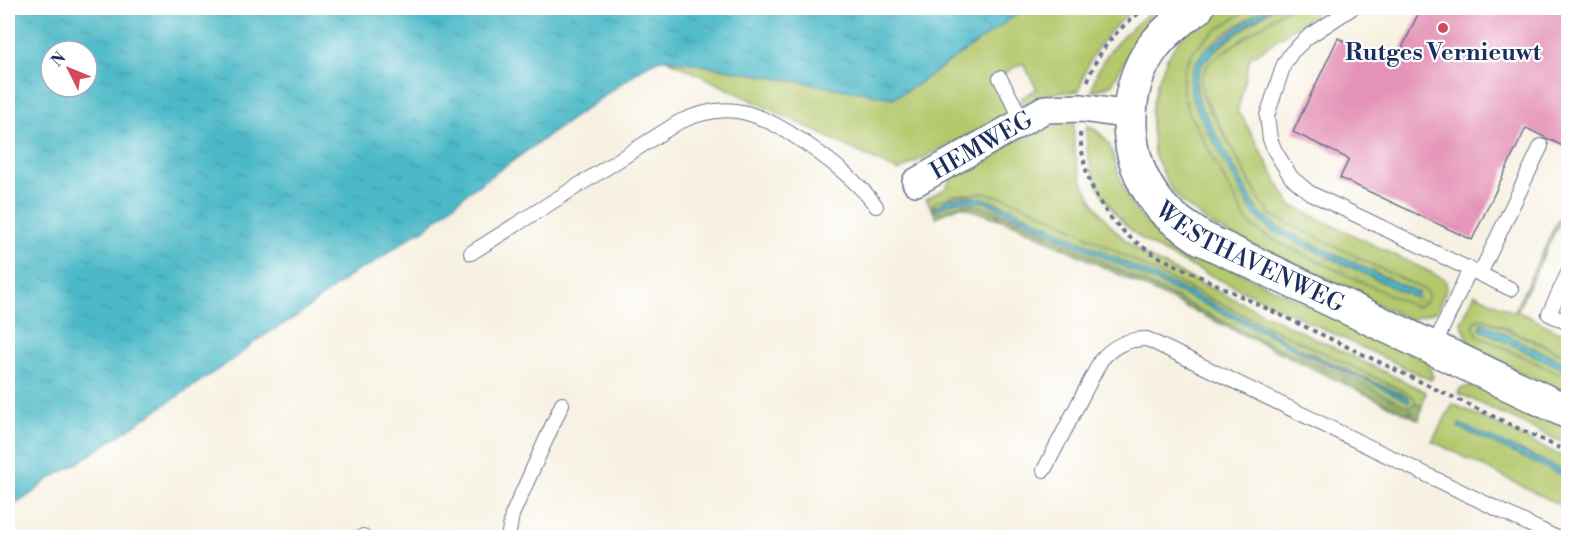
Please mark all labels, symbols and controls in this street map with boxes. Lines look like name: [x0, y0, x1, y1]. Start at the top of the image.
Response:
marker: Rutges Vernieuwt: [1436, 21, 1450, 35]
place label: Rutges Vernieuwt: [1345, 38, 1541, 68]
north arrow: [39, 39, 99, 99]
text: N: [47, 48, 71, 71]
street label: HEMWEG: [925, 105, 1039, 187]
street label: WESTHAVENWEG: [1148, 195, 1349, 320]

